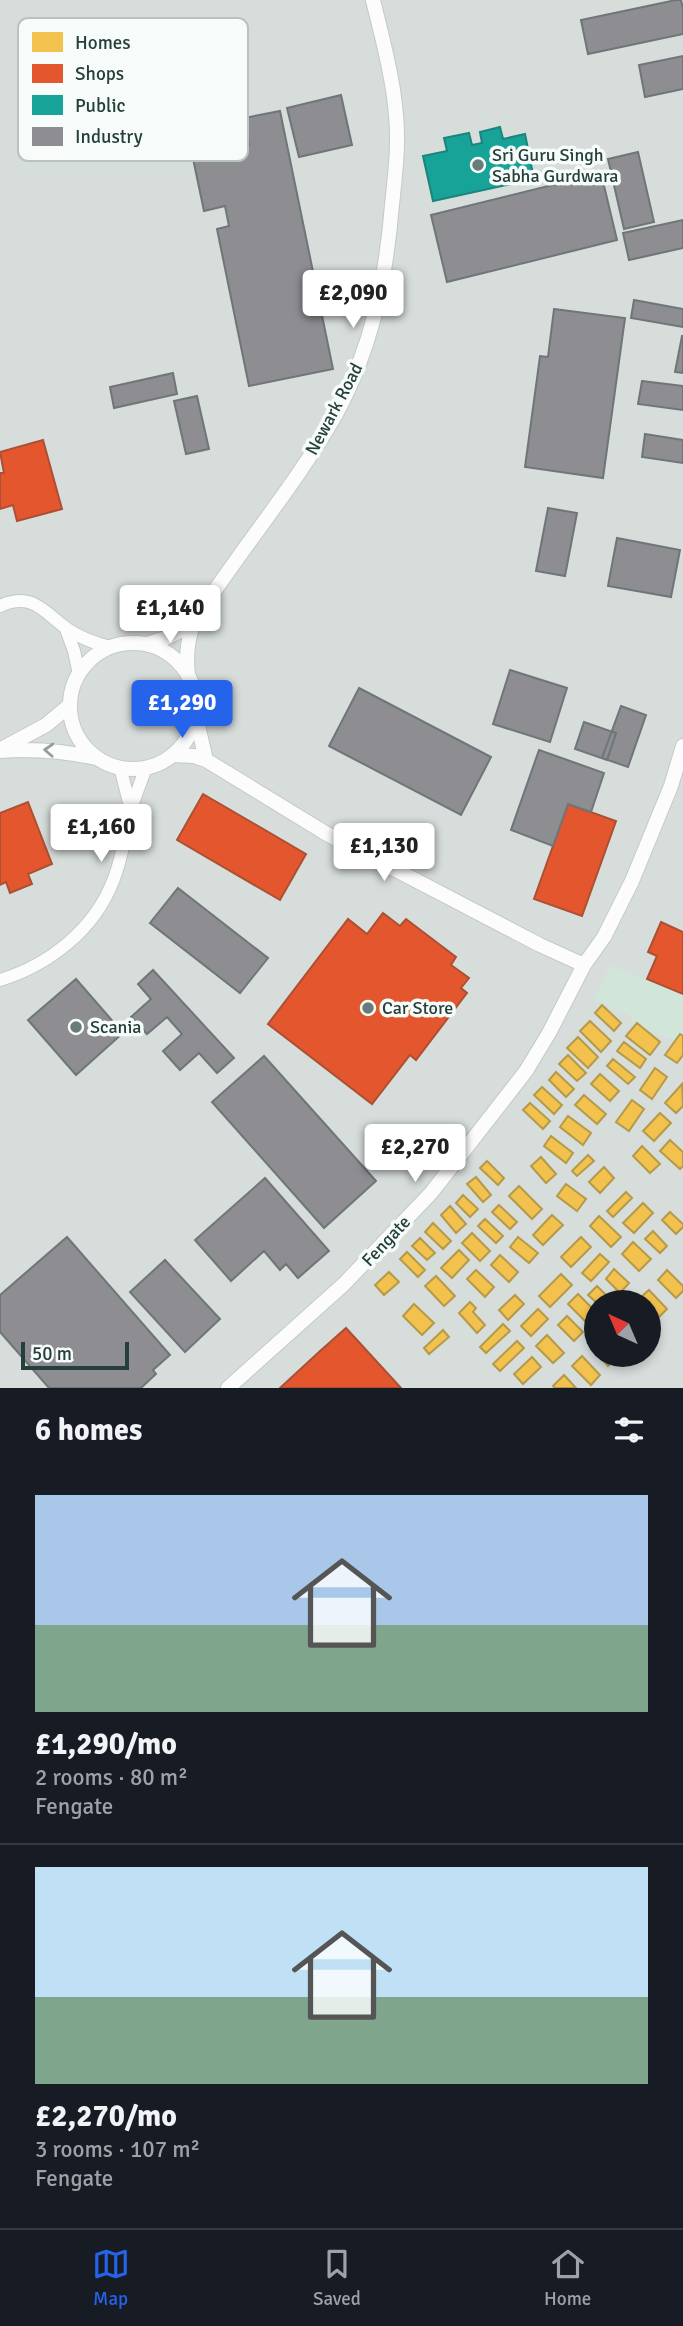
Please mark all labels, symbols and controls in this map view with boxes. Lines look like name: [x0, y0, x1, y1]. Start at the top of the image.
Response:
legend: [18, 18, 248, 161]
text: Homes: [75, 31, 131, 55]
text: Shops: [75, 62, 124, 86]
text: Public: [75, 94, 126, 118]
text: Industry: [75, 125, 143, 149]
place label: Sri Guru Singh Sabha Gurdwara: [492, 144, 619, 187]
marker: Sri Guru Singh Sabha Gurdwara: [470, 157, 486, 173]
pin: £2,090: [296, 270, 410, 330]
text: £2,090: [319, 278, 387, 307]
street label: Newark Road: [301, 359, 367, 459]
pin: £1,140: [113, 586, 227, 645]
text: £1,140: [136, 593, 204, 622]
pin: £1,290: [125, 680, 239, 740]
text: £1,290: [148, 688, 216, 717]
one-way arrow: [43, 743, 54, 758]
pin: £1,160: [44, 804, 158, 864]
text: £1,160: [67, 812, 135, 841]
pin: £1,130: [327, 824, 441, 883]
text: £1,130: [350, 831, 418, 860]
place label: Car Store: [382, 997, 453, 1019]
marker: Car Store: [360, 1000, 376, 1016]
place label: Scania: [90, 1016, 141, 1038]
marker: Scania: [68, 1019, 84, 1035]
pin: £2,270: [358, 1124, 472, 1184]
text: £2,270: [381, 1132, 449, 1161]
street label: Fengate: [357, 1211, 415, 1271]
north arrow: [584, 1290, 662, 1367]
map controls: [584, 1290, 661, 1367]
scale bar: [21, 1339, 130, 1371]
text: 50 m: [32, 1342, 72, 1366]
icon: filters: [610, 1411, 648, 1449]
text: 6 homes: [35, 1412, 142, 1449]
icon: home: [279, 1540, 405, 1666]
text: £1,290/mo: [35, 1726, 177, 1763]
text: 2 rooms · 80 m²: [35, 1763, 188, 1792]
text: Fengate: [35, 1792, 113, 1821]
icon: home: [279, 1912, 405, 2038]
text: £2,270/mo: [35, 2098, 177, 2135]
text: 3 rooms · 107 m²: [35, 2135, 200, 2164]
text: Fengate: [35, 2164, 113, 2193]
tab: Map: [92, 2245, 130, 2311]
tab: Saved: [313, 2245, 361, 2311]
tab: Home: [544, 2245, 591, 2311]

